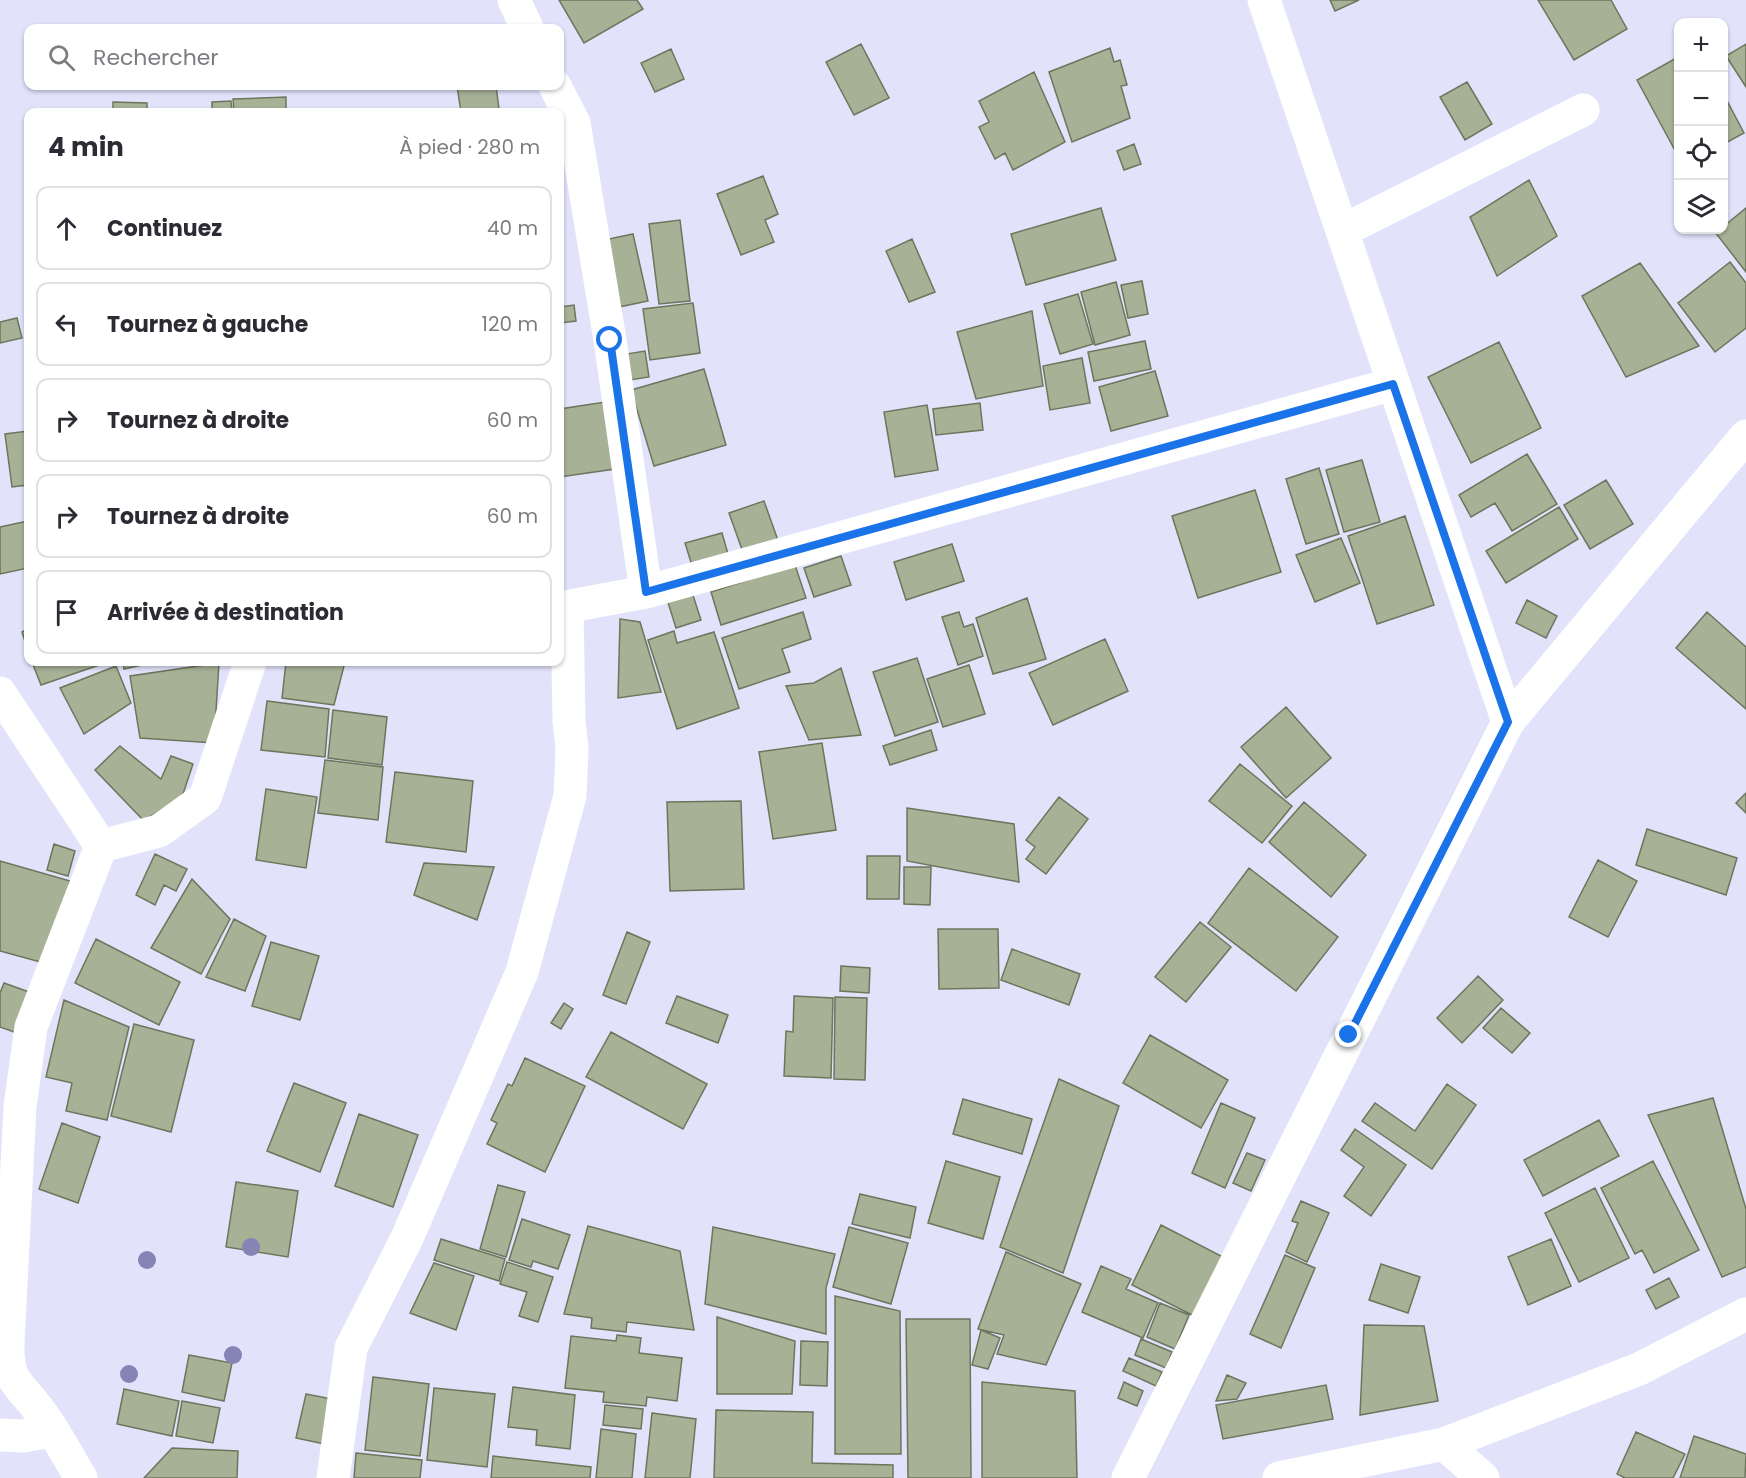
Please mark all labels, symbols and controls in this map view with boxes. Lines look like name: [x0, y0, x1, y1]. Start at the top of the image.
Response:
map controls: [1674, 18, 1728, 234]
button: +: [1674, 18, 1728, 72]
search box: [24, 24, 564, 90]
icon: search: [45, 41, 78, 74]
text: Rechercher: [93, 42, 219, 73]
button: −: [1674, 72, 1728, 126]
button: locate: [1674, 126, 1728, 180]
text: 4 min: [48, 129, 124, 165]
text: À pied · 280 m: [399, 133, 540, 161]
button: layers: [1674, 180, 1728, 234]
icon: ahead: [50, 212, 83, 245]
text: Continuez: [107, 213, 222, 244]
text: 40 m: [487, 214, 538, 242]
icon: left: [50, 308, 83, 341]
text: Tournez à gauche: [107, 309, 308, 340]
text: 120 m: [482, 310, 538, 338]
route start: [596, 326, 622, 352]
icon: right: [50, 404, 83, 437]
text: Tournez à droite: [107, 405, 289, 436]
text: 60 m: [487, 406, 538, 434]
icon: right: [50, 500, 83, 533]
text: Tournez à droite: [107, 501, 289, 532]
text: 60 m: [487, 502, 538, 530]
icon: arrive: [50, 596, 83, 629]
text: Arrivée à destination: [107, 597, 344, 628]
route end: [1335, 1021, 1361, 1047]

